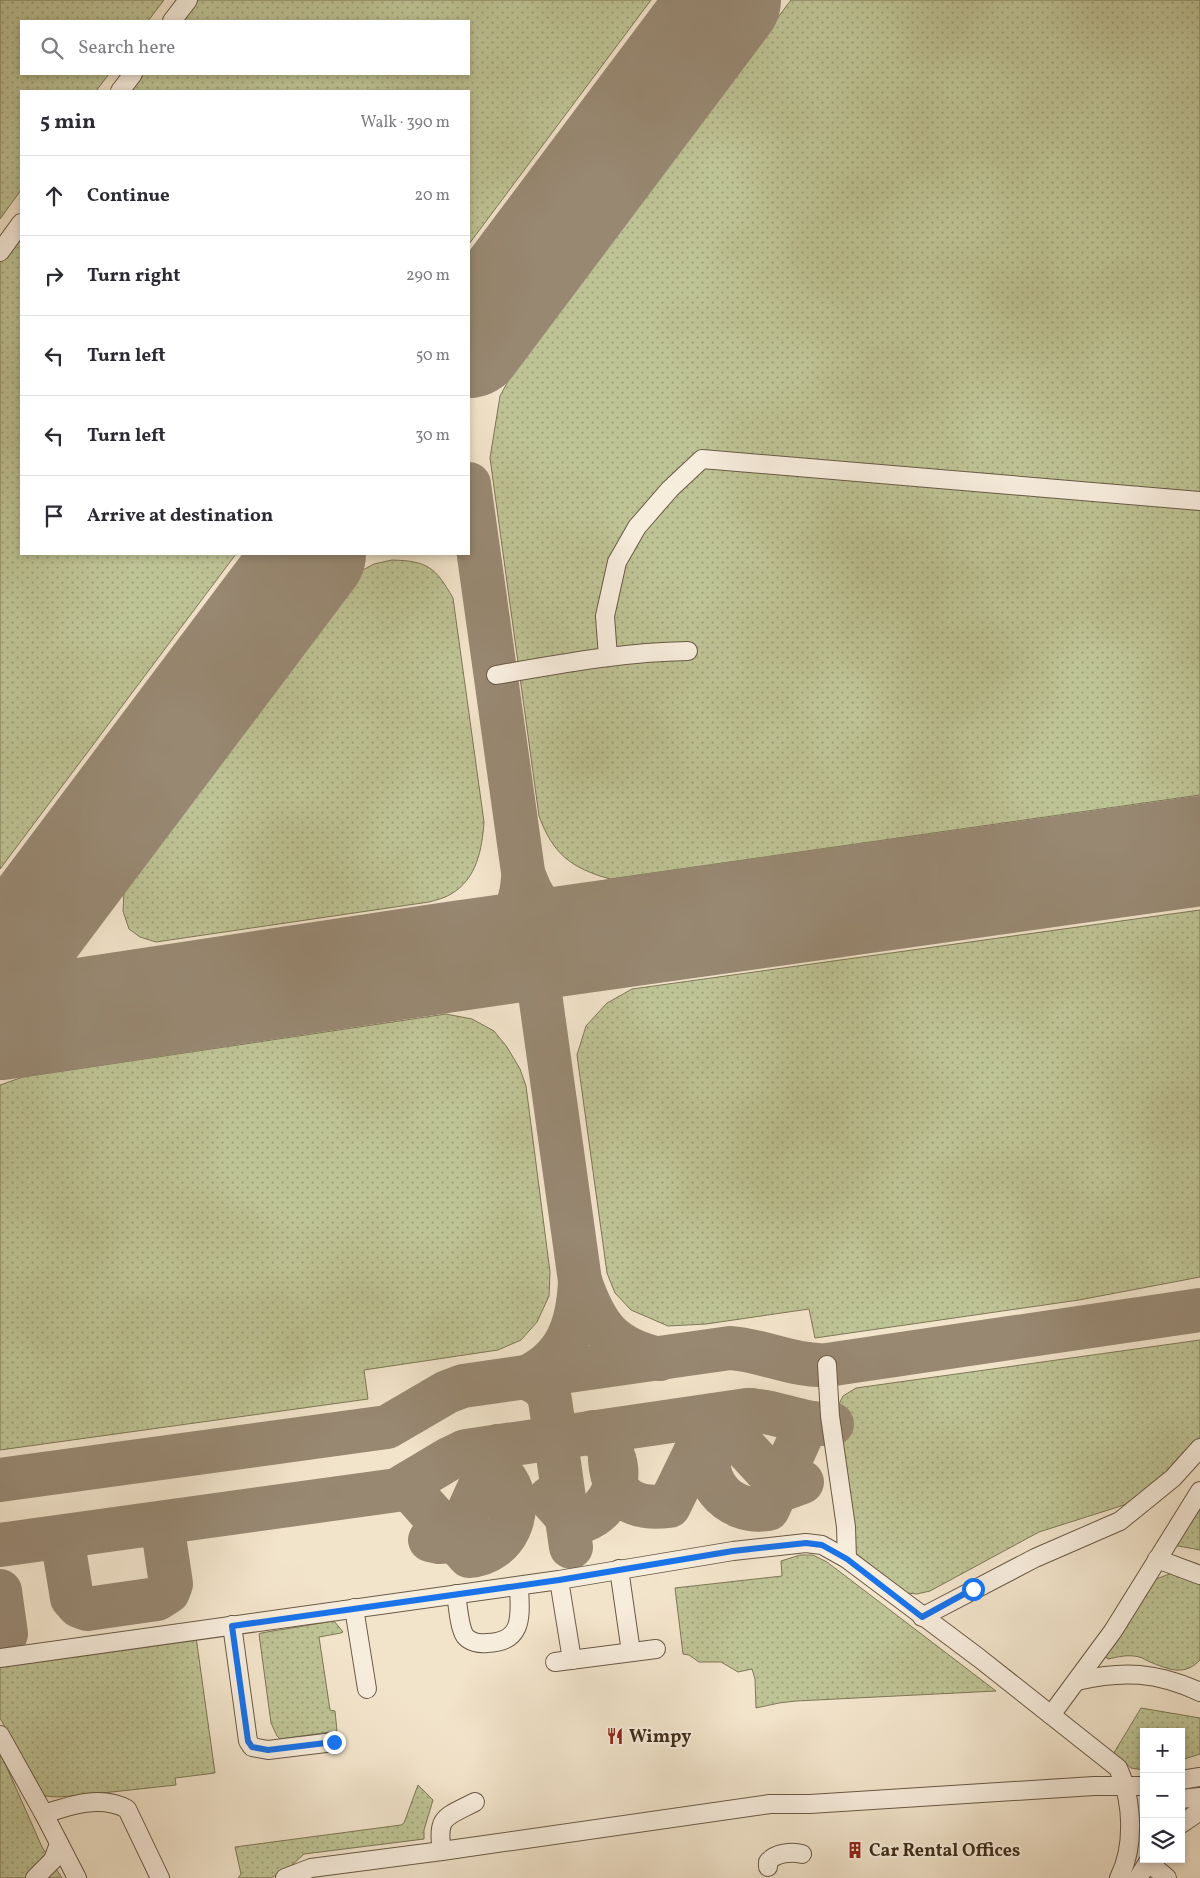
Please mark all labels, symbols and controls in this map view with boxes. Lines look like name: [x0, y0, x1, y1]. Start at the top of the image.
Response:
search box: [20, 20, 470, 75]
icon: search: [38, 34, 66, 62]
text: Search here: [78, 35, 175, 61]
text: 5 min: [40, 108, 96, 137]
text: Walk · 390 m: [361, 112, 450, 134]
icon: ahead: [40, 182, 68, 210]
text: Continue: [87, 183, 170, 209]
text: 20 m: [415, 185, 450, 207]
icon: right: [40, 262, 68, 290]
text: Turn right: [87, 263, 180, 289]
text: 290 m: [406, 265, 450, 287]
icon: left: [40, 342, 68, 370]
text: Turn left: [87, 343, 166, 369]
text: 50 m: [416, 345, 450, 367]
icon: left: [40, 422, 68, 450]
text: Turn left: [87, 423, 166, 449]
text: 30 m: [415, 425, 450, 447]
icon: arrive: [40, 502, 68, 530]
text: Arrive at destination: [87, 503, 273, 529]
route start: [962, 1578, 985, 1601]
place label: Wimpy: [629, 1725, 691, 1750]
restaurant icon: Wimpy: [605, 1726, 625, 1746]
map controls: [1140, 1728, 1185, 1863]
button: +: [1140, 1728, 1185, 1773]
route end: [323, 1731, 346, 1754]
button: −: [1140, 1773, 1185, 1818]
button: layers: [1140, 1818, 1185, 1863]
place label: Car Rental Offices: [869, 1839, 1020, 1864]
building icon: Car Rental Offices: [845, 1840, 865, 1860]

